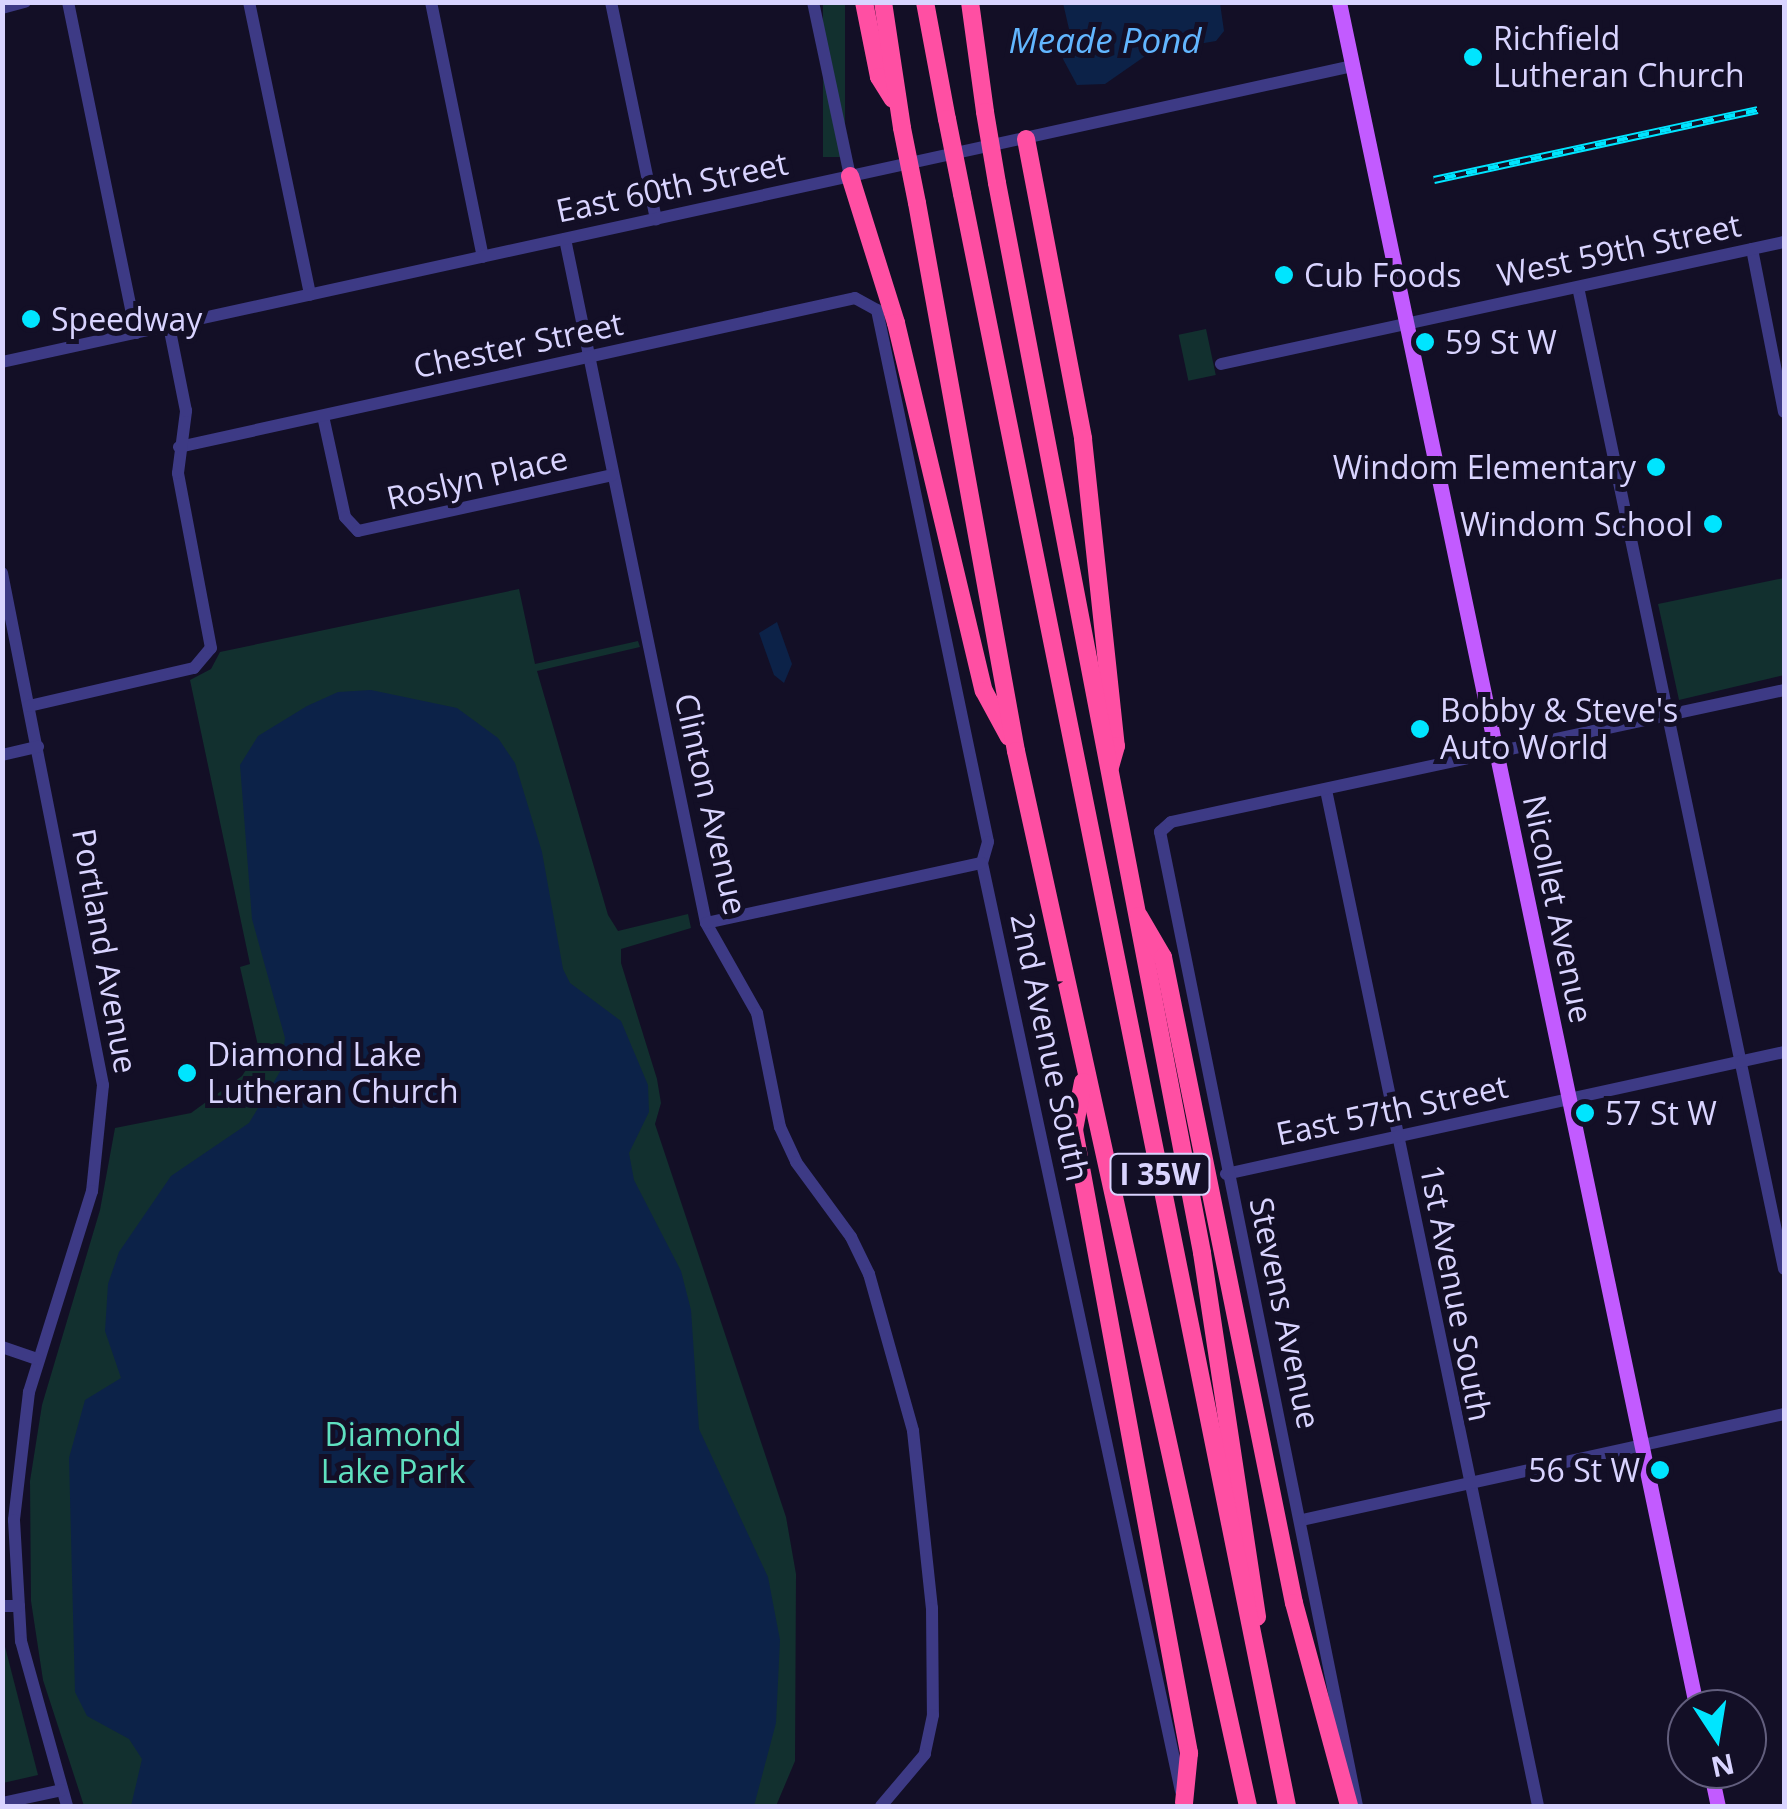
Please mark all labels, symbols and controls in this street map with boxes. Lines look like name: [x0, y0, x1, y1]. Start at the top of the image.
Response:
water label: Meade Pond: [1008, 19, 1202, 61]
place label: Richfield Lutheran Church: [1493, 20, 1745, 95]
marker: Richfield Lutheran Church: [1462, 46, 1484, 68]
street label: East 60th Street: [553, 144, 791, 230]
street label: West 59th Street: [1494, 205, 1744, 295]
place label: Cub Foods: [1304, 256, 1462, 294]
marker: Cub Foods: [1273, 264, 1295, 286]
place label: Speedway: [51, 300, 202, 338]
street label: Chester Street: [410, 304, 626, 386]
marker: Speedway: [20, 308, 42, 330]
place label: 59 St W: [1445, 323, 1557, 361]
marker: 59 St W: [1414, 331, 1436, 353]
street label: Roslyn Place: [383, 439, 571, 517]
place label: Windom Elementary: [1333, 448, 1636, 486]
marker: Windom Elementary: [1645, 456, 1667, 478]
place label: Windom School: [1460, 505, 1693, 543]
marker: Windom School: [1702, 513, 1724, 535]
street label: Clinton Avenue: [667, 690, 755, 918]
place label: Bobby & Steve's Auto World: [1440, 692, 1678, 767]
marker: Bobby & Steve's Auto World: [1409, 718, 1431, 740]
street label: Nicollet Avenue: [1515, 792, 1601, 1026]
street label: Portland Avenue: [65, 826, 145, 1076]
street label: 2nd Avenue South: [1003, 909, 1097, 1185]
place label: Diamond Lake Lutheran Church: [207, 1036, 459, 1111]
marker: Diamond Lake Lutheran Church: [176, 1062, 198, 1084]
street label: East 57th Street: [1273, 1067, 1511, 1153]
place label: 57 St W: [1605, 1094, 1717, 1132]
marker: 57 St W: [1574, 1102, 1596, 1124]
road number: I 35W: [1108, 1149, 1212, 1199]
street label: 1st Avenue South: [1412, 1162, 1500, 1424]
street label: Stevens Avenue: [1242, 1194, 1328, 1432]
park label: Diamond Lake Park: [321, 1416, 465, 1491]
place label: 56 St W: [1528, 1451, 1640, 1489]
marker: 56 St W: [1649, 1459, 1671, 1481]
north arrow: [1667, 1689, 1767, 1789]
text: N: [1708, 1745, 1738, 1787]

